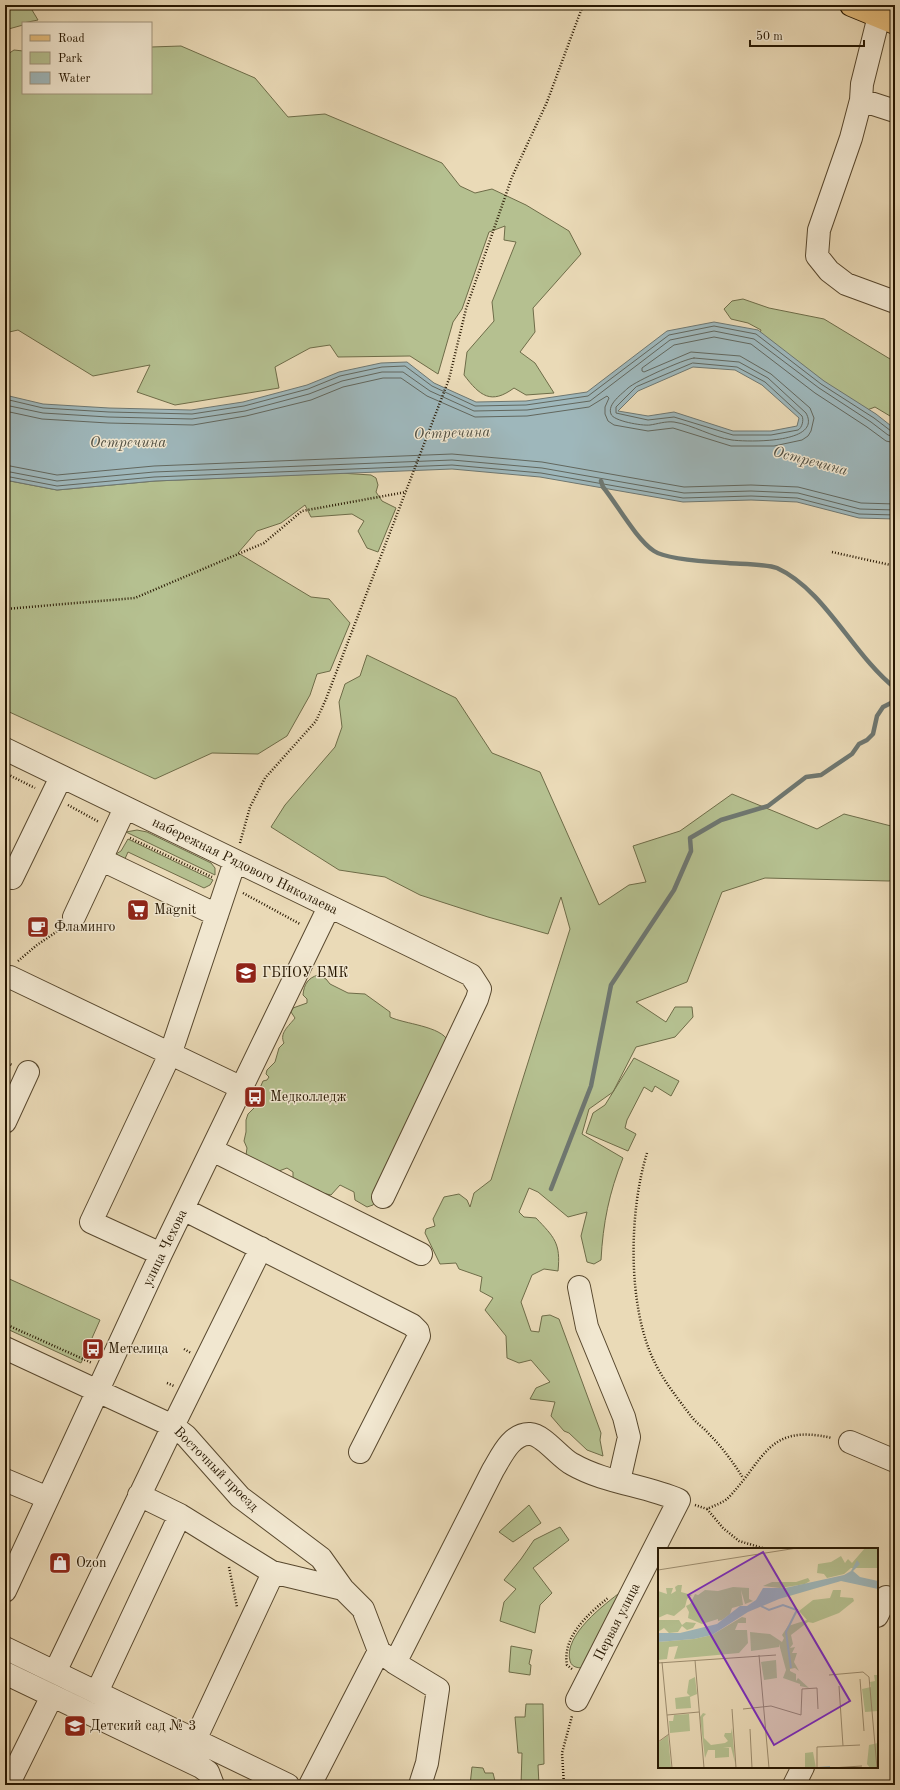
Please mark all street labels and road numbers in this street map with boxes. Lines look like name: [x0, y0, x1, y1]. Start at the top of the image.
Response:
street label: набережная Рядового Николаева: [150, 815, 340, 917]
street label: улица Чехова: [140, 1207, 190, 1289]
street label: Восточный проезд: [171, 1424, 261, 1514]
street label: Первая улица: [591, 1581, 643, 1663]

